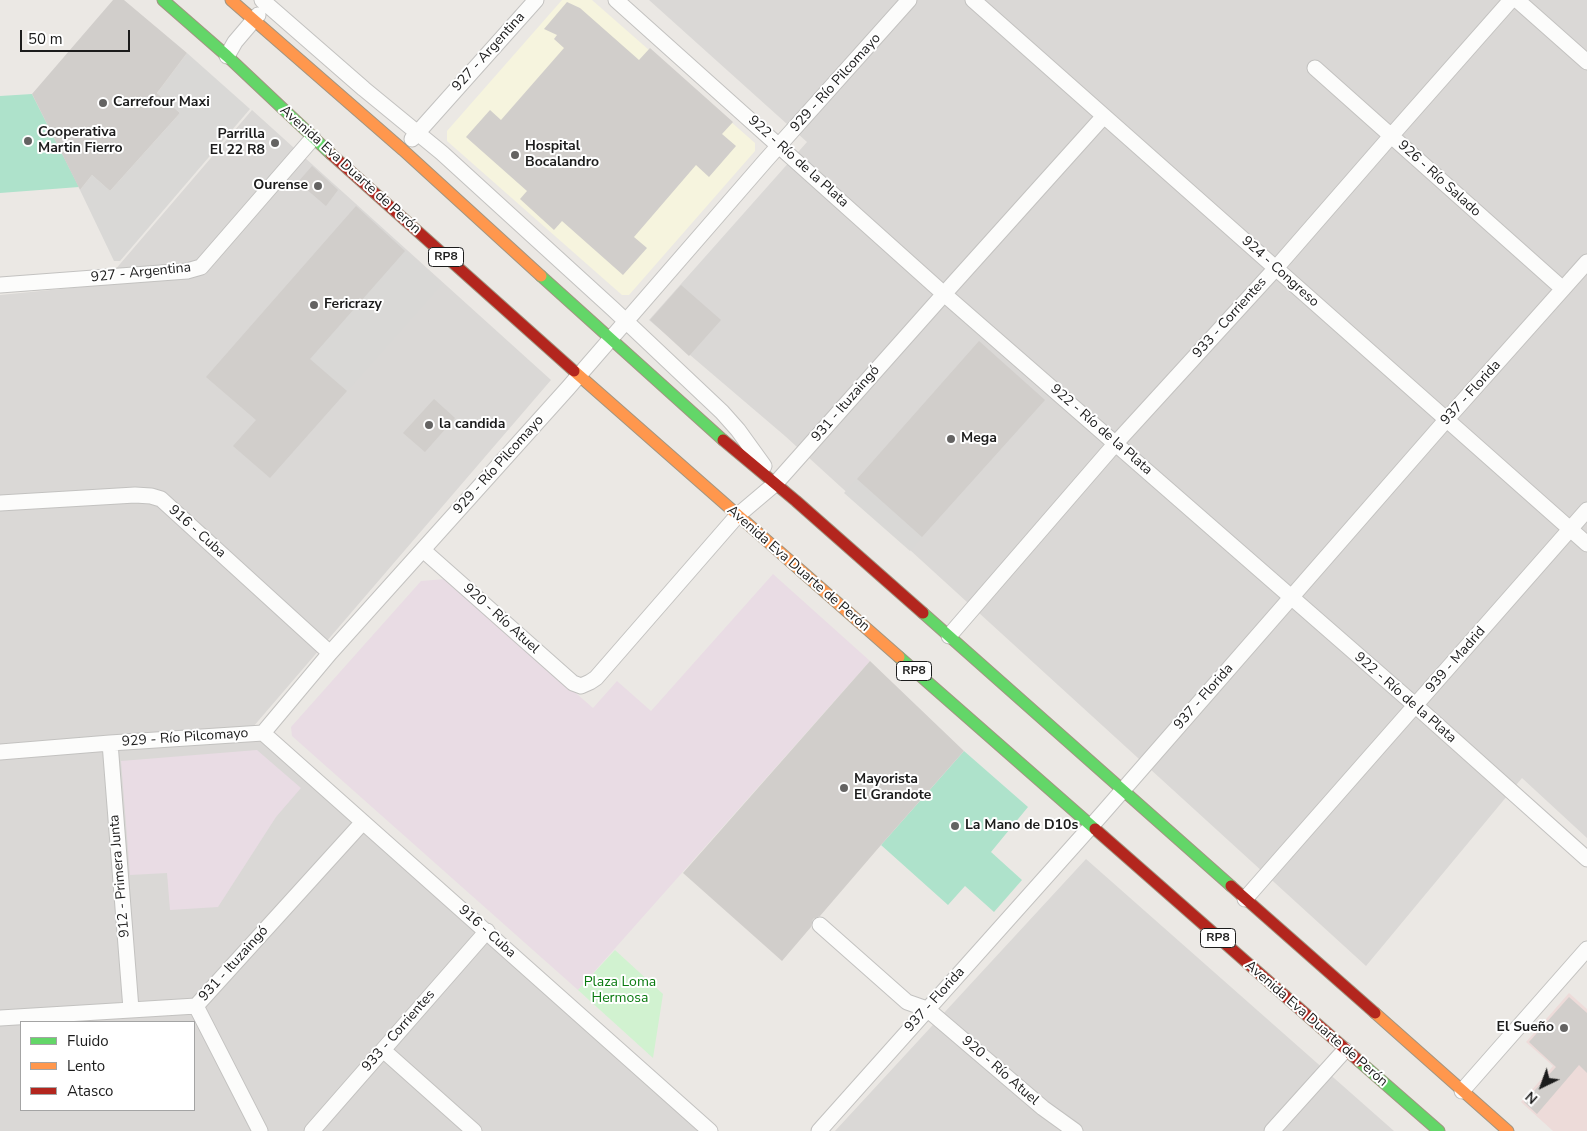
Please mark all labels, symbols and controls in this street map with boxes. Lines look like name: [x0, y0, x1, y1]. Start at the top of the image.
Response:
street label: 927 - Argentina: [449, 9, 529, 95]
scale bar: [22, 20, 132, 52]
text: 50 m: [28, 29, 63, 49]
street label: 929 - Río Pilcomayo: [787, 30, 885, 136]
place label: Carrefour Maxi: [113, 95, 210, 111]
marker: Carrefour Maxi: [97, 97, 109, 109]
street label: Avenida Eva Duarte de Perón: [276, 102, 424, 238]
street label: 922 - Río de la Plata: [744, 112, 852, 212]
place label: Cooperativa Martin Fierro: [38, 125, 123, 158]
place label: Parrilla El 22 R8: [210, 127, 265, 160]
marker: Cooperativa Martin Fierro: [22, 135, 34, 147]
marker: Parrilla El 22 R8: [269, 137, 281, 149]
street label: 926 - Río Salado: [1394, 137, 1484, 221]
place label: Hospital Bocalandro: [525, 139, 599, 172]
marker: Hospital Bocalandro: [509, 149, 521, 161]
place label: Ourense: [253, 178, 308, 194]
marker: Ourense: [312, 180, 324, 192]
street label: 924 - Congreso: [1238, 233, 1322, 311]
road number: RP8: [428, 248, 464, 266]
street label: 927 - Argentina: [90, 259, 192, 287]
street label: 933 - Corrientes: [1189, 274, 1271, 362]
place label: Fericrazy: [324, 297, 382, 313]
marker: Fericrazy: [308, 299, 320, 311]
street label: 937 - Florida: [1437, 357, 1505, 429]
street label: 931 - Ituzaingó: [808, 362, 884, 446]
street label: 922 - Río de la Plata: [1047, 381, 1155, 479]
street label: 929 - Río Pilcomayo: [450, 412, 548, 518]
place label: la candida: [439, 417, 505, 433]
marker: la candida: [423, 419, 435, 431]
place label: Mega: [961, 431, 997, 447]
marker: Mega: [945, 433, 957, 445]
street label: 916 - Cuba: [165, 502, 229, 562]
street label: Avenida Eva Duarte de Perón: [723, 502, 873, 636]
street label: 920 - Río Atuel: [459, 580, 543, 658]
street label: 939 - Madrid: [1423, 623, 1489, 697]
street label: 922 - Río de la Plata: [1351, 649, 1459, 747]
road number: RP8: [896, 661, 932, 680]
street label: 937 - Florida: [1171, 661, 1237, 733]
street label: 929 - Río Pilcomayo: [121, 725, 249, 751]
place label: Mayorista El Grandote: [854, 772, 931, 804]
marker: Mayorista El Grandote: [838, 782, 850, 794]
street label: 912 - Primera Junta: [106, 814, 134, 938]
place label: La Mano de D10s: [965, 818, 1078, 834]
marker: La Mano de D10s: [949, 820, 961, 832]
street label: 916 - Cuba: [455, 902, 519, 962]
street label: 931 - Ituzaingó: [196, 923, 272, 1005]
road number: RP8: [1200, 928, 1236, 948]
street label: Avenida Eva Duarte de Perón: [1241, 957, 1391, 1091]
street label: 937 - Florida: [901, 964, 969, 1036]
park label: Plaza Loma Hermosa: [584, 975, 656, 1008]
street label: 933 - Corrientes: [359, 987, 439, 1075]
place label: El Sueño: [1497, 1020, 1554, 1036]
legend: [20, 1021, 195, 1111]
marker: El Sueño: [1558, 1022, 1570, 1034]
text: Fluido: [67, 1031, 109, 1051]
street label: 920 - Río Atuel: [958, 1033, 1042, 1109]
text: Lento: [67, 1056, 105, 1076]
north arrow: [1517, 1061, 1567, 1111]
text: Atasco: [67, 1081, 113, 1101]
text: N: [1521, 1087, 1542, 1108]

